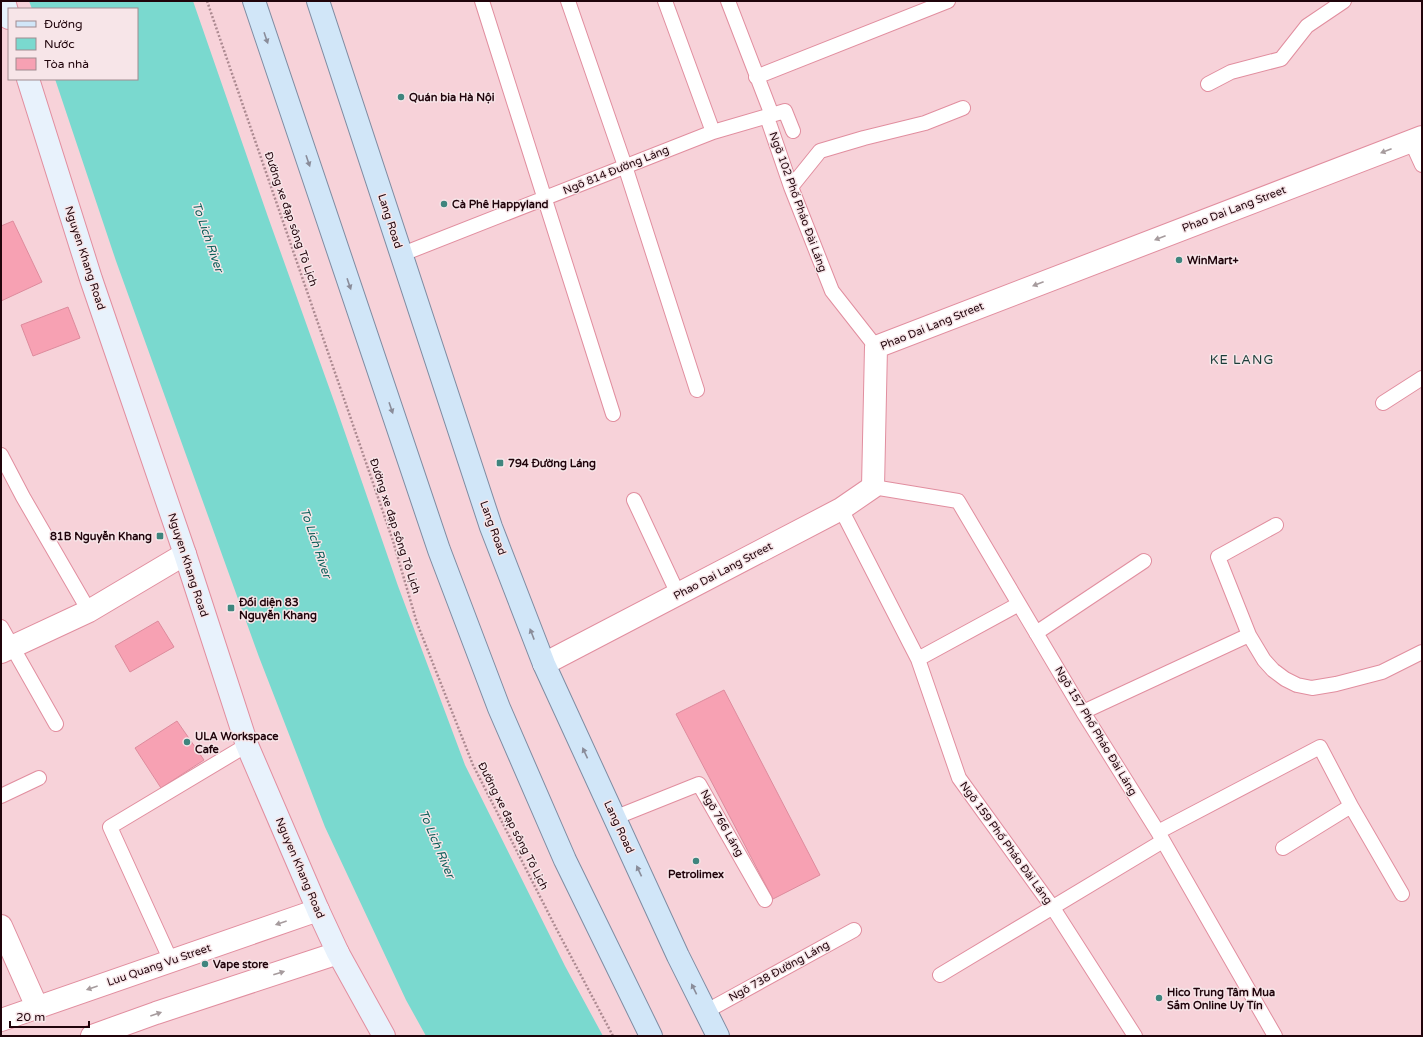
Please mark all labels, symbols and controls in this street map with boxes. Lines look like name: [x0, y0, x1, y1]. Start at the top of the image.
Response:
legend: [8, 8, 138, 80]
text: Đường: [44, 17, 83, 31]
one-way arrow: [264, 32, 270, 44]
text: Nước: [44, 37, 75, 51]
text: Tòa nhà: [44, 57, 89, 71]
place label: Quán bia Hà Nội: [409, 91, 495, 104]
marker: Quán bia Hà Nội: [396, 92, 406, 102]
street label: Ngõ 102 Phố Pháo Đài Láng: [767, 130, 829, 274]
street label: Ngõ 814 Đường Láng: [561, 143, 671, 197]
one-way arrow: [1379, 148, 1391, 154]
street label: Đường xe đạp sông Tô Lịch: [262, 150, 320, 288]
one-way arrow: [305, 156, 311, 168]
street label: Phao Dai Lang Street: [1180, 183, 1288, 235]
street label: Lang Road: [375, 192, 405, 250]
place label: Cà Phê Happyland: [452, 198, 549, 212]
marker: Cà Phê Happyland: [439, 199, 449, 209]
water label: To Lich River: [190, 200, 227, 275]
street label: Nguyen Khang Road: [62, 204, 108, 312]
one-way arrow: [1153, 235, 1165, 241]
place label: WinMart+: [1187, 254, 1239, 267]
marker: WinMart+: [1174, 255, 1184, 265]
one-way arrow: [347, 279, 353, 291]
one-way arrow: [1032, 282, 1044, 288]
street label: Phao Dai Lang Street: [878, 299, 986, 353]
district label: KE LANG: [1210, 352, 1274, 368]
one-way arrow: [388, 402, 394, 414]
street label: Đường xe đạp sông Tô Lịch: [367, 457, 423, 595]
place label: 794 Đường Láng: [508, 457, 596, 471]
marker: 794 Đường Láng: [495, 458, 505, 468]
street label: Lang Road: [477, 499, 509, 557]
water label: To Lich River: [298, 506, 335, 581]
street label: Nguyen Khang Road: [165, 511, 211, 619]
place label: 81B Nguyễn Khang: [50, 530, 152, 544]
marker: 81B Nguyễn Khang: [155, 531, 165, 541]
street label: Phao Dai Lang Street: [671, 539, 775, 603]
place label: Đối diện 83 Nguyễn Khang: [238, 596, 317, 623]
marker: Đối diện 83 Nguyễn Khang: [226, 603, 236, 613]
one-way arrow: [529, 627, 535, 639]
street label: Ngõ 157 Phố Pháo Đài Láng: [1052, 664, 1140, 798]
place label: ULA Workspace Cafe: [195, 730, 279, 756]
marker: ULA Workspace Cafe: [182, 737, 192, 747]
one-way arrow: [582, 747, 588, 759]
street label: Đường xe đạp sông Tô Lịch: [475, 760, 551, 892]
street label: Ngõ 159 Phố Pháo Đài Láng: [957, 779, 1055, 907]
street label: Ngõ 766 Láng: [698, 787, 746, 859]
street label: Lang Road: [601, 799, 637, 855]
water label: To Lich River: [416, 808, 458, 882]
street label: Nguyen Khang Road: [273, 816, 327, 920]
marker: Petrolimex: [691, 856, 701, 866]
one-way arrow: [636, 865, 642, 877]
place label: Petrolimex: [668, 868, 724, 881]
one-way arrow: [275, 920, 287, 926]
street label: Ngõ 738 Đường Láng: [726, 938, 832, 1004]
street label: Luu Quang Vu Street: [105, 941, 213, 989]
place label: Vape store: [213, 958, 269, 972]
marker: Vape store: [200, 959, 210, 969]
one-way arrow: [273, 969, 285, 975]
one-way arrow: [691, 983, 697, 995]
one-way arrow: [86, 986, 98, 992]
place label: Hico Trung Tâm Mua Sắm Online Uy Tín: [1167, 986, 1275, 1013]
marker: Hico Trung Tâm Mua Sắm Online Uy Tín: [1154, 993, 1164, 1003]
scale bar: [10, 1003, 89, 1029]
text: 20 m: [16, 1010, 45, 1024]
one-way arrow: [150, 1010, 162, 1016]

